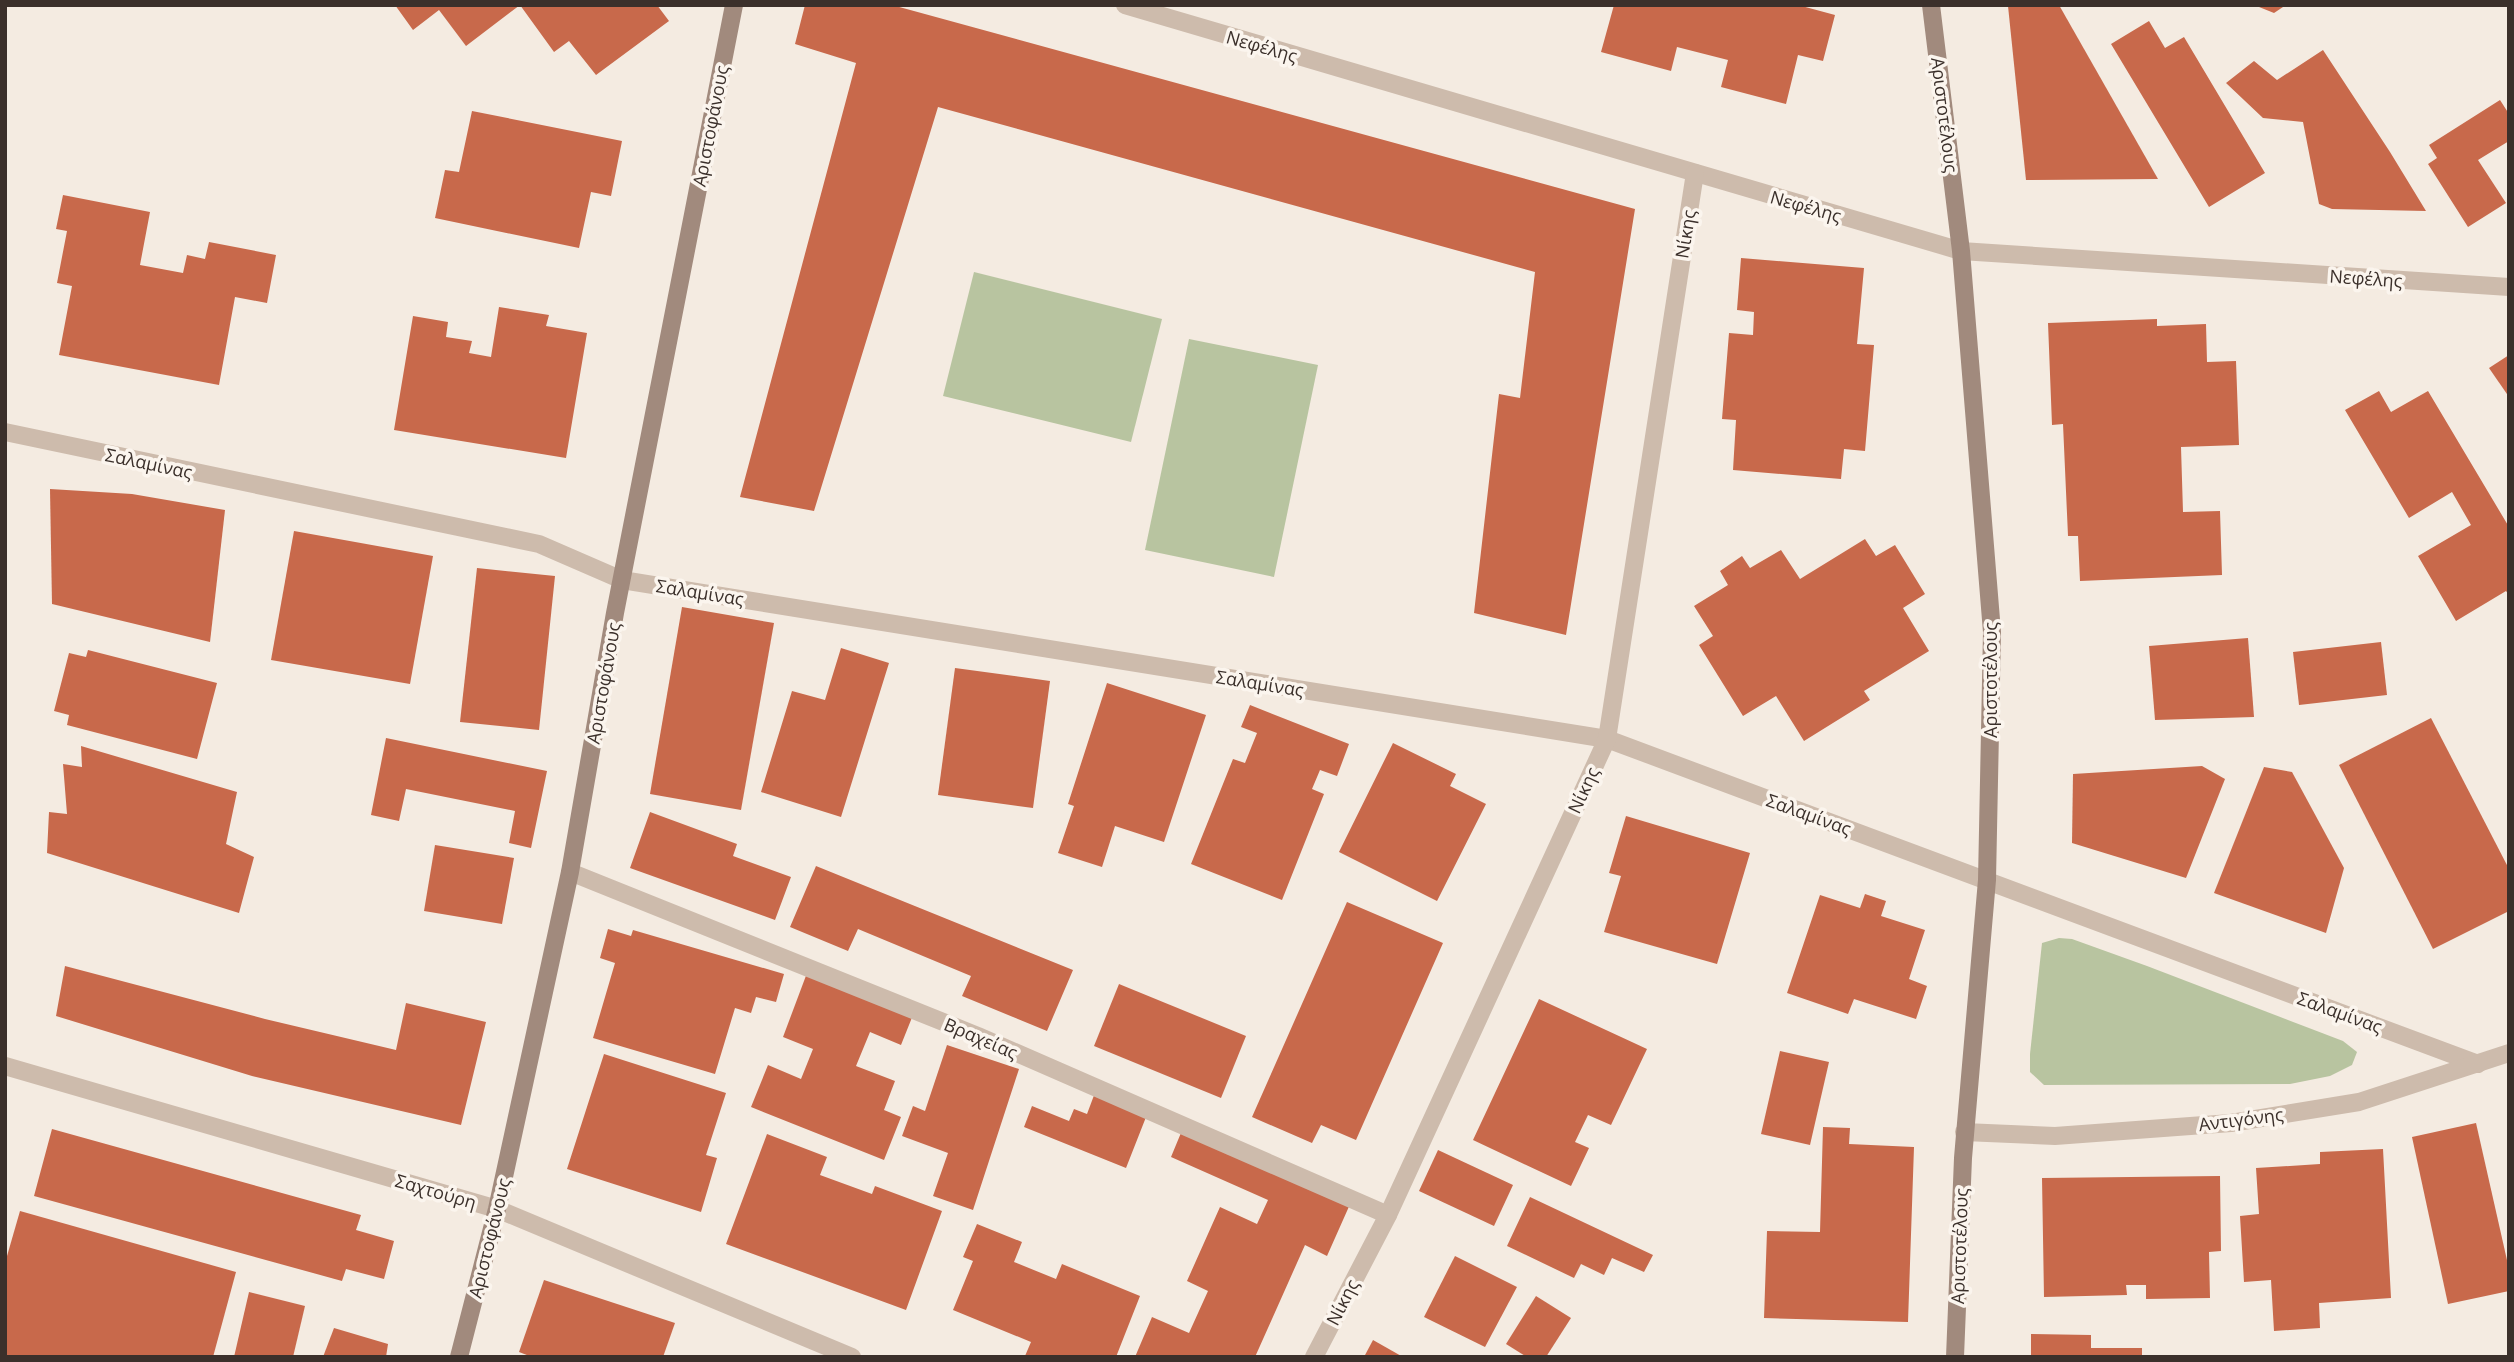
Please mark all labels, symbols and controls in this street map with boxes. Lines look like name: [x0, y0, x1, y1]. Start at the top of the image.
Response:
street label: Νεφέλης: [1224, 24, 1301, 68]
street label: Αριστοτέλους: [1926, 56, 1964, 174]
street label: Αριστοφάνους: [687, 63, 734, 189]
street label: Νεφέλης: [1768, 184, 1845, 228]
street label: Νίκης: [1669, 208, 1701, 260]
street label: Νεφέλης: [2329, 263, 2404, 293]
street label: Σαλαμίνας: [103, 442, 195, 484]
street label: Σαλαμίνας: [654, 573, 746, 611]
street label: Αριστοφάνους: [581, 620, 626, 746]
street label: Αριστοτέλους: [1978, 622, 2002, 738]
street label: Σαλαμίνας: [1214, 664, 1306, 702]
street label: Νίκης: [1562, 763, 1604, 817]
street label: Σαλαμίνας: [1763, 788, 1855, 841]
street label: Σαλαμίνας: [2294, 986, 2386, 1039]
street label: Βραχείας: [941, 1012, 1022, 1064]
street label: Αντιγόνης: [2197, 1102, 2285, 1136]
street label: Σαχτούρη: [393, 1168, 479, 1214]
street label: Αριστοφάνους: [463, 1175, 516, 1300]
street label: Αριστοτέλους: [1945, 1187, 1973, 1304]
street label: Νίκης: [1320, 1275, 1364, 1329]

